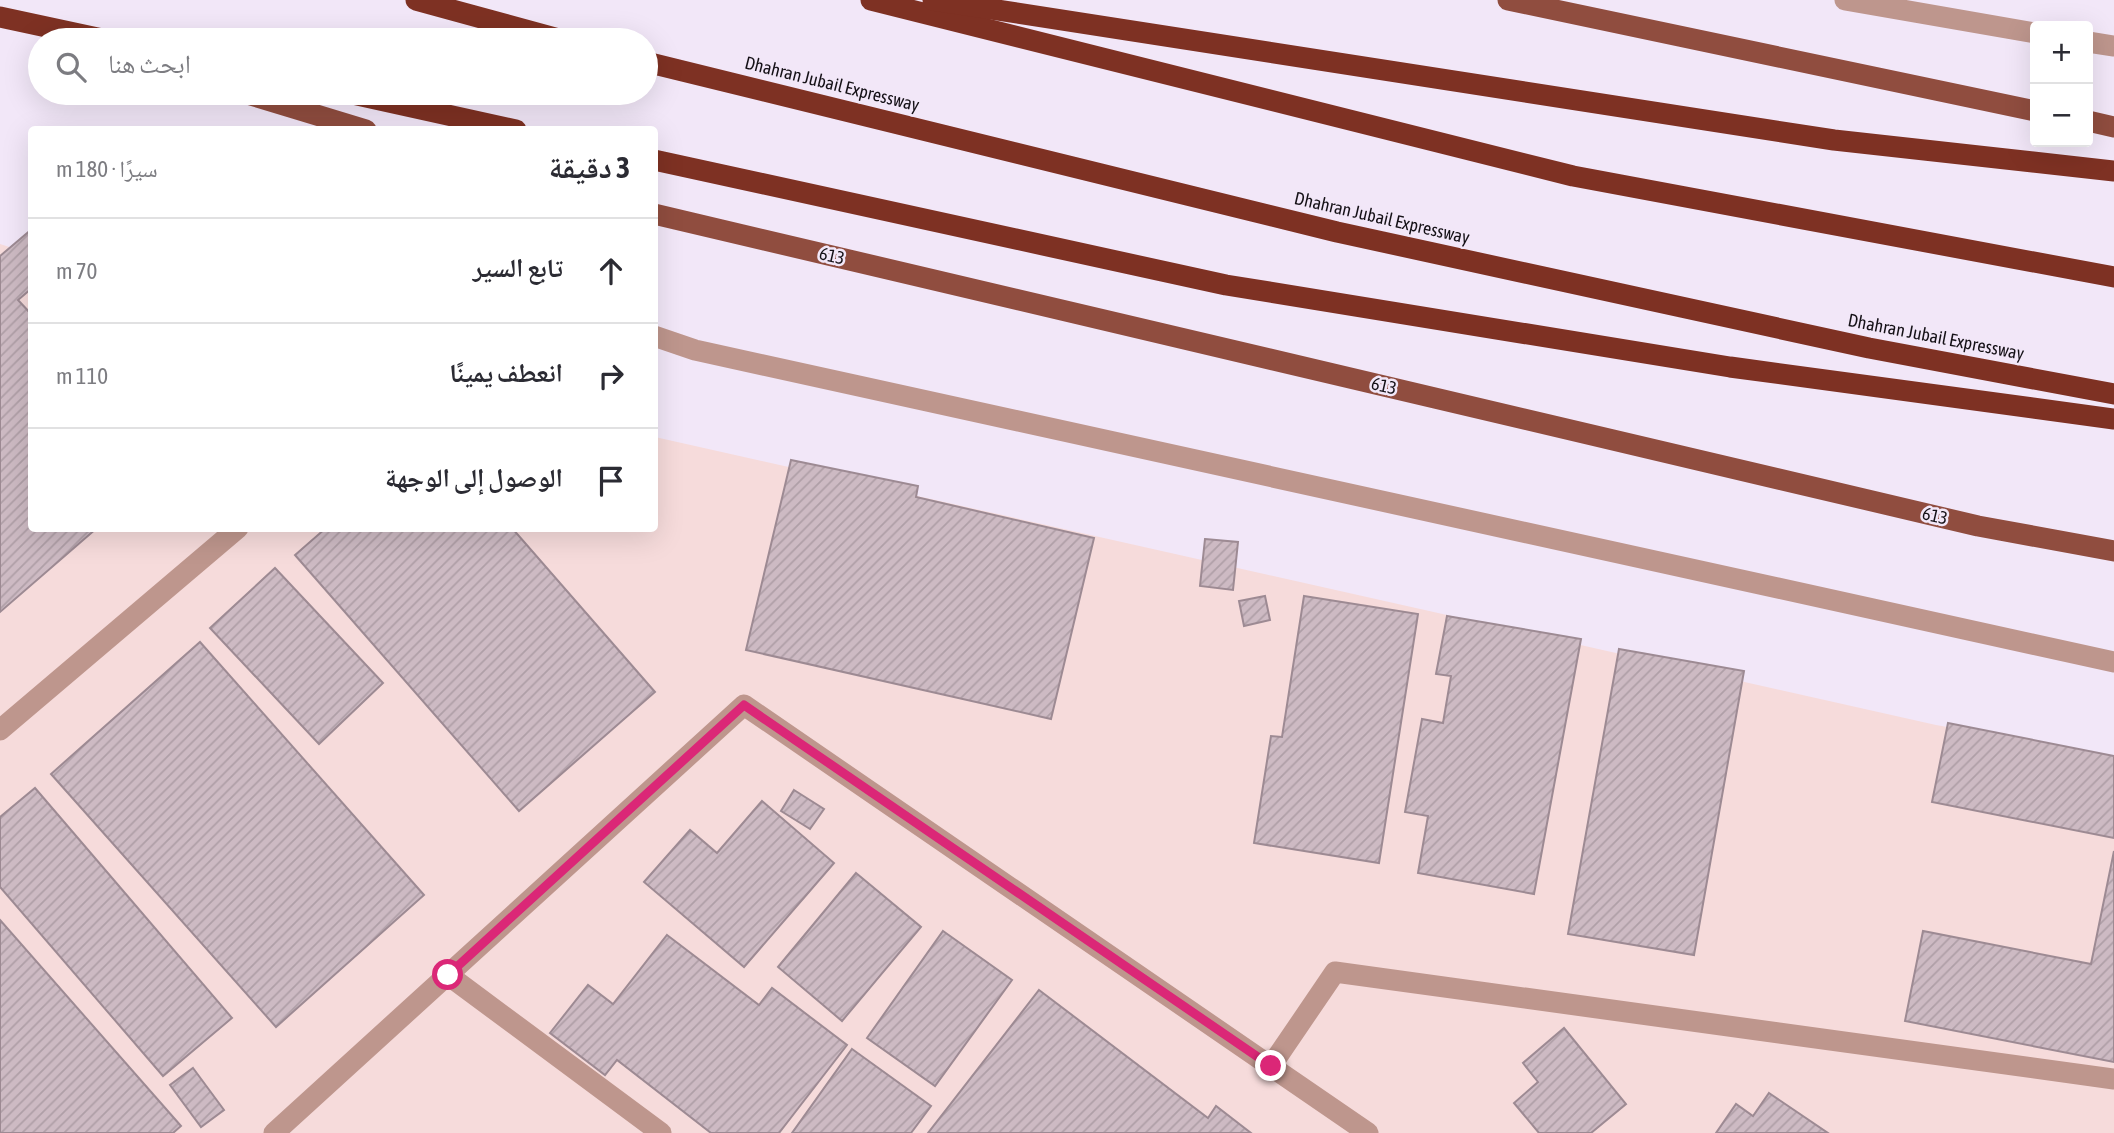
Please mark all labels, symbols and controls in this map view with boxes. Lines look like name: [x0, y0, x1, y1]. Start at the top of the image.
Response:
map controls: [2030, 21, 2093, 147]
button: +: [2030, 21, 2093, 84]
search box: [28, 28, 658, 105]
icon: search: [52, 48, 90, 86]
text: ابحث هنا: [108, 49, 191, 79]
street label: Dhahran Jubail Expressway: [743, 52, 922, 115]
button: −: [2030, 84, 2093, 147]
text: 3 دقيقة: [549, 150, 630, 184]
text: سيرًا · 180 m: [56, 156, 158, 182]
street label: Dhahran Jubail Expressway: [1292, 187, 1472, 248]
street label: 613: [817, 242, 847, 269]
icon: ahead: [592, 252, 630, 290]
text: تابع السير: [473, 253, 563, 283]
text: 70 m: [56, 258, 97, 284]
street label: Dhahran Jubail Expressway: [1846, 309, 2026, 364]
icon: right: [592, 357, 630, 395]
text: انعطف يمينًا: [449, 358, 563, 388]
text: 110 m: [56, 363, 108, 389]
street label: 613: [1369, 372, 1399, 399]
icon: arrive: [592, 462, 630, 500]
text: الوصول إلى الوجهة: [385, 463, 563, 493]
street label: 613: [1920, 502, 1950, 529]
route start: [432, 959, 463, 990]
route end: [1255, 1050, 1286, 1081]

